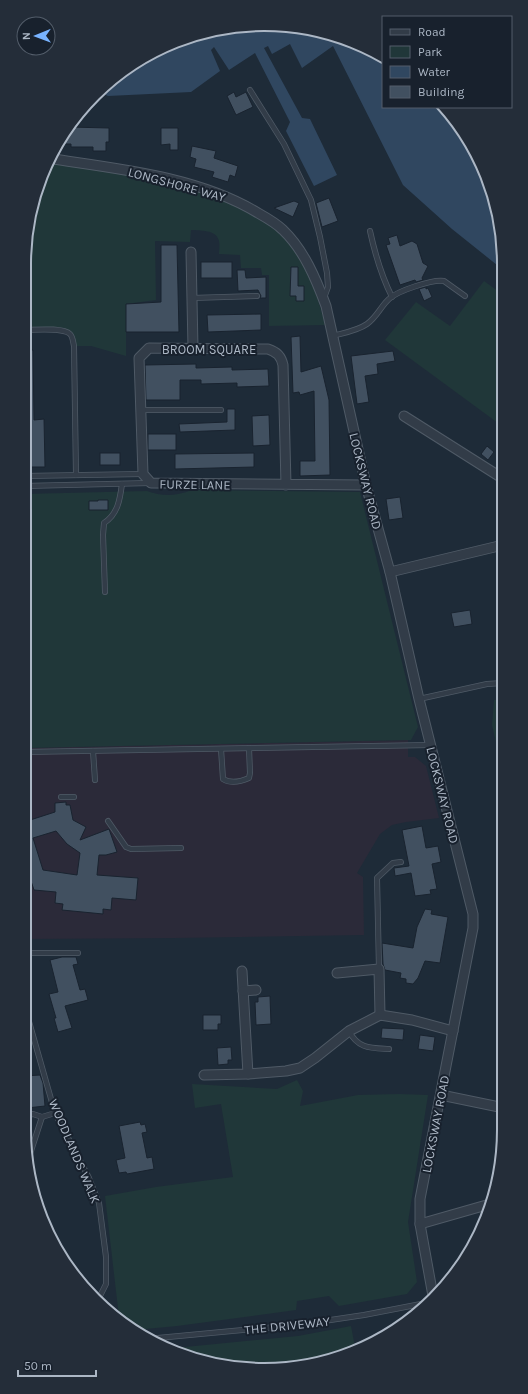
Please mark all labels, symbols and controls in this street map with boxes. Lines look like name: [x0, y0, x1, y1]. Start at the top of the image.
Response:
north arrow: [16, 16, 56, 56]
legend: [382, 16, 512, 108]
text: Road: [418, 25, 446, 39]
text: N: [20, 32, 33, 40]
text: Park: [418, 45, 443, 59]
text: Water: [418, 65, 451, 79]
text: Building: [418, 85, 465, 99]
street label: LONGSHORE WAY: [126, 164, 227, 205]
street label: BROOM SQUARE: [162, 342, 256, 357]
street label: LOCKSWAY ROAD: [346, 431, 385, 531]
street label: FURZE LANE: [159, 476, 231, 493]
street label: LOCKSWAY ROAD: [423, 745, 462, 845]
street label: LOCKSWAY ROAD: [419, 1074, 452, 1174]
street label: WOODLANDS WALK: [46, 1097, 103, 1206]
street label: THE DRIVEWAY: [244, 1314, 331, 1337]
scale bar: [18, 1352, 96, 1378]
text: 50 m: [24, 1359, 52, 1373]

